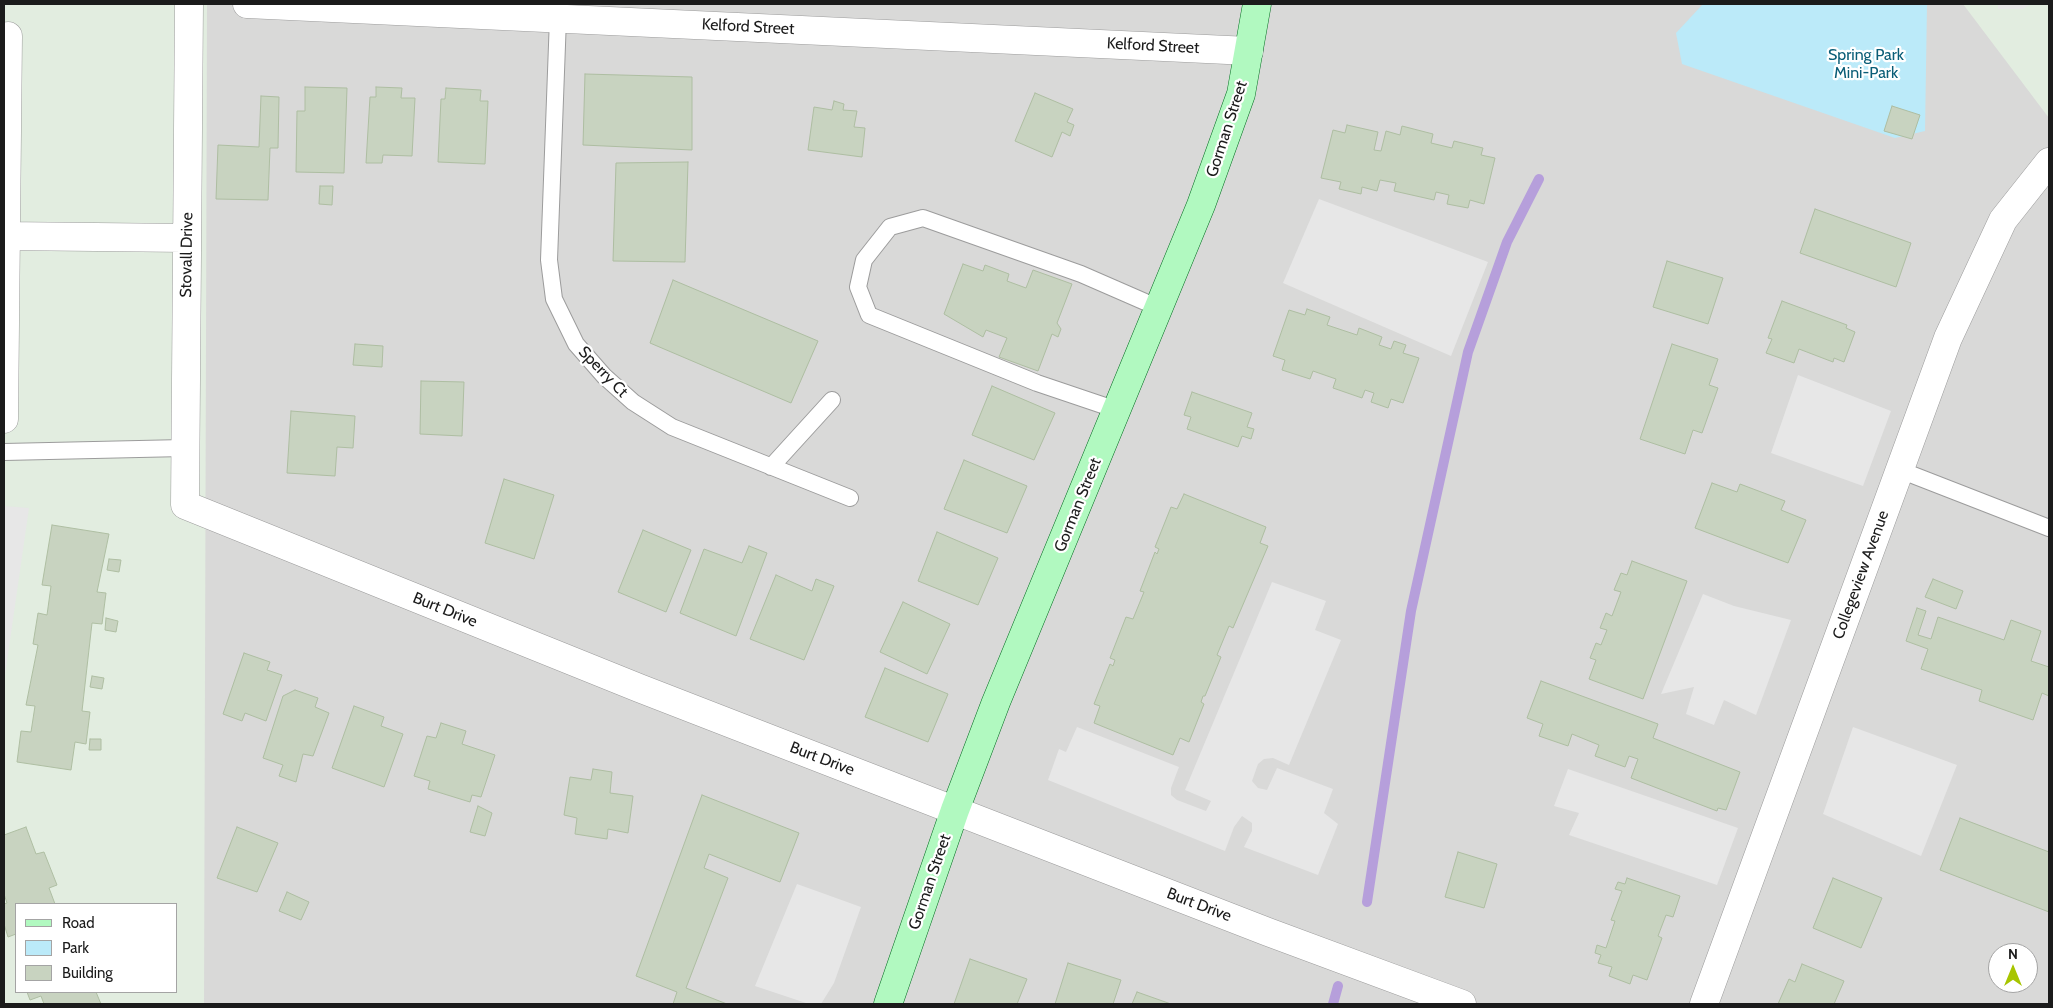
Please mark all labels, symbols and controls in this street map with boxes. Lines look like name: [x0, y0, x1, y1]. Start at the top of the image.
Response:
street label: Kelford Street: [701, 15, 795, 39]
street label: Kelford Street: [1106, 34, 1200, 58]
park label: Spring Park Mini-Park: [1828, 45, 1904, 83]
street label: Gorman Street: [1202, 79, 1252, 179]
street label: Stovall Drive: [177, 212, 197, 298]
street label: Sperry Ct: [574, 343, 632, 401]
street label: Gorman Street: [1050, 455, 1106, 555]
street label: Collegeview Avenue: [1829, 508, 1893, 642]
street label: Burt Drive: [410, 588, 480, 632]
street label: Burt Drive: [787, 738, 857, 780]
street label: Gorman Street: [905, 832, 955, 932]
street label: Burt Drive: [1164, 884, 1234, 926]
legend: [15, 903, 178, 993]
text: Road: [62, 914, 95, 932]
text: Park: [62, 939, 89, 957]
north arrow: [1988, 943, 2038, 993]
text: N: [2008, 945, 2018, 963]
text: Building: [62, 964, 113, 982]

